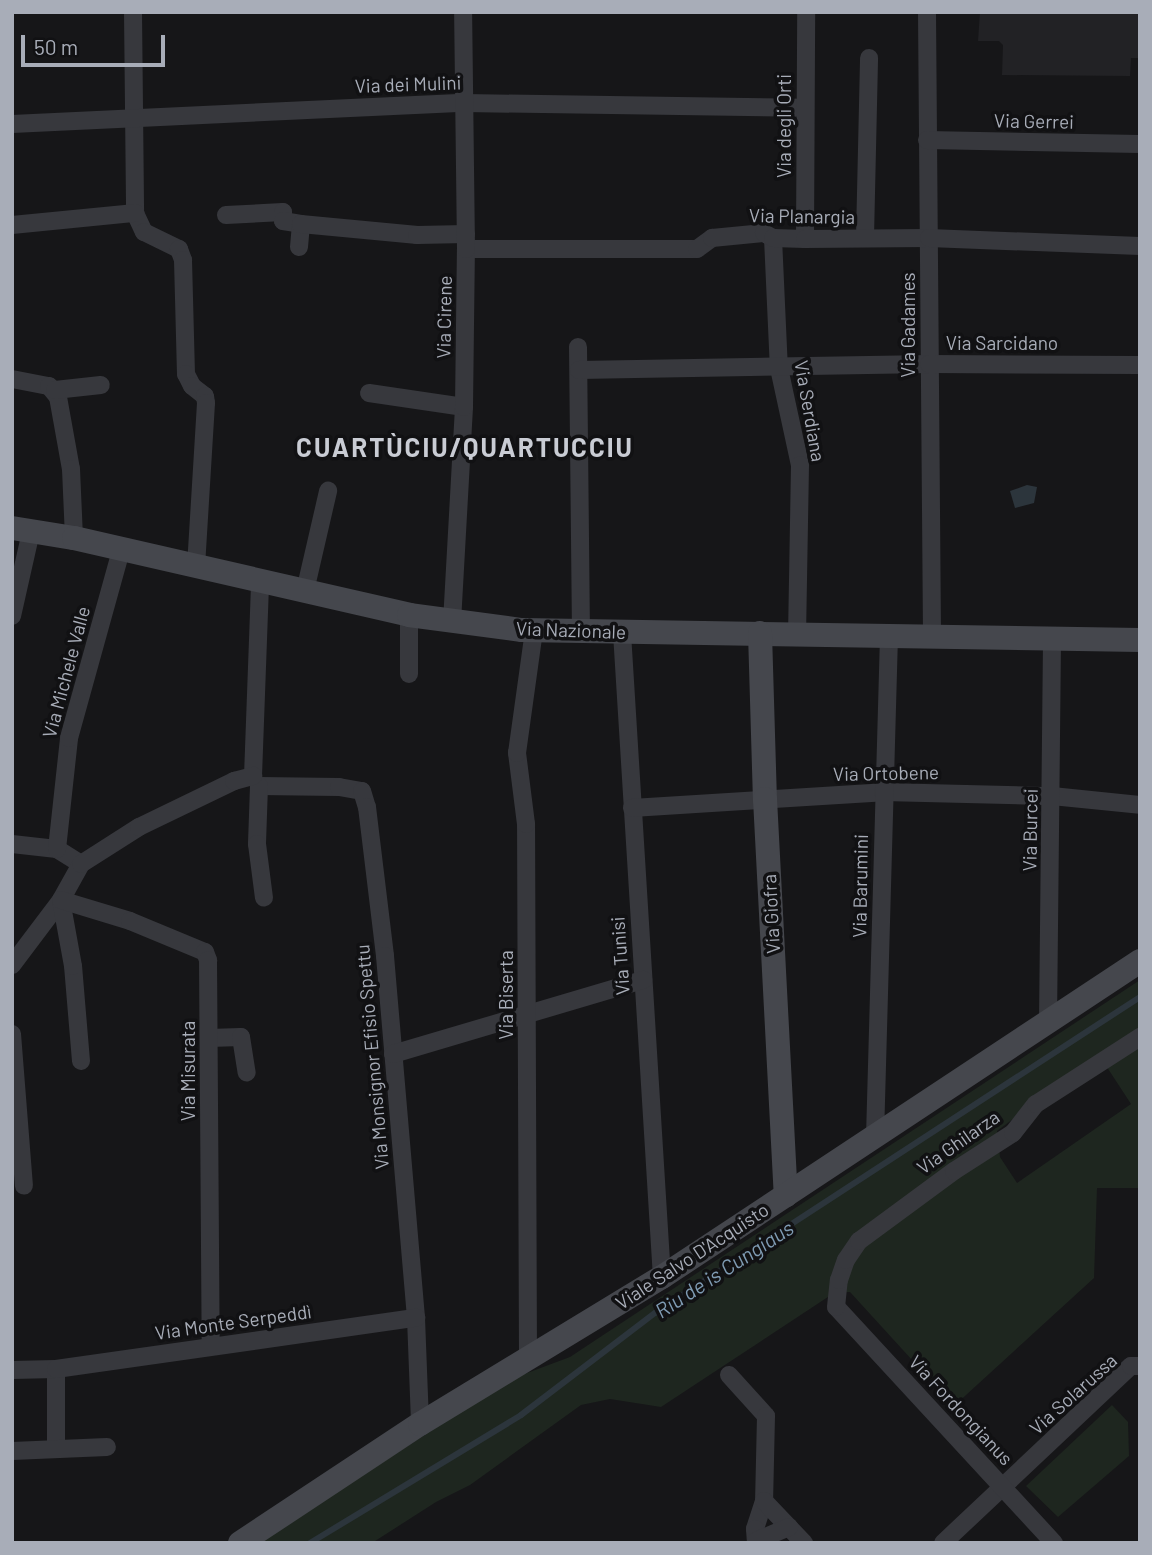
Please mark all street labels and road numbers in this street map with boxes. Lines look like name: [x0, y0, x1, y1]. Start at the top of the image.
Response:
street label: Via dei Mulini: [354, 71, 462, 97]
street label: Via degli Orti: [773, 74, 795, 178]
street label: Via Gerrei: [994, 109, 1074, 133]
street label: Via Planargia: [749, 204, 855, 228]
street label: Via Gadames: [897, 272, 919, 378]
street label: Via Cirene: [432, 275, 456, 359]
street label: Via Sarcidano: [946, 332, 1058, 354]
street label: Via Serdiana: [790, 359, 830, 463]
street label: Via Michele Valle: [37, 604, 95, 740]
street label: Via Nazionale: [516, 617, 626, 643]
street label: Via Ortobene: [833, 761, 939, 785]
street label: Via Burcei: [1018, 788, 1042, 872]
street label: Via Barumini: [848, 834, 872, 938]
street label: Via Giofra: [758, 874, 784, 954]
street label: Via Tunisi: [606, 916, 634, 996]
street label: Via Monsignor Efisio Spettu: [351, 944, 393, 1170]
street label: Via Biserta: [495, 950, 517, 1040]
street label: Via Misurata: [177, 1021, 199, 1121]
street label: Via Ghilarza: [912, 1105, 1004, 1179]
street label: Viale Salvo D'Acquisto: [611, 1198, 773, 1314]
street label: Via Monte Serpeddì: [153, 1300, 313, 1344]
street label: Via Solarussa: [1025, 1349, 1121, 1439]
street label: Via Fordongianus: [904, 1350, 1018, 1470]

